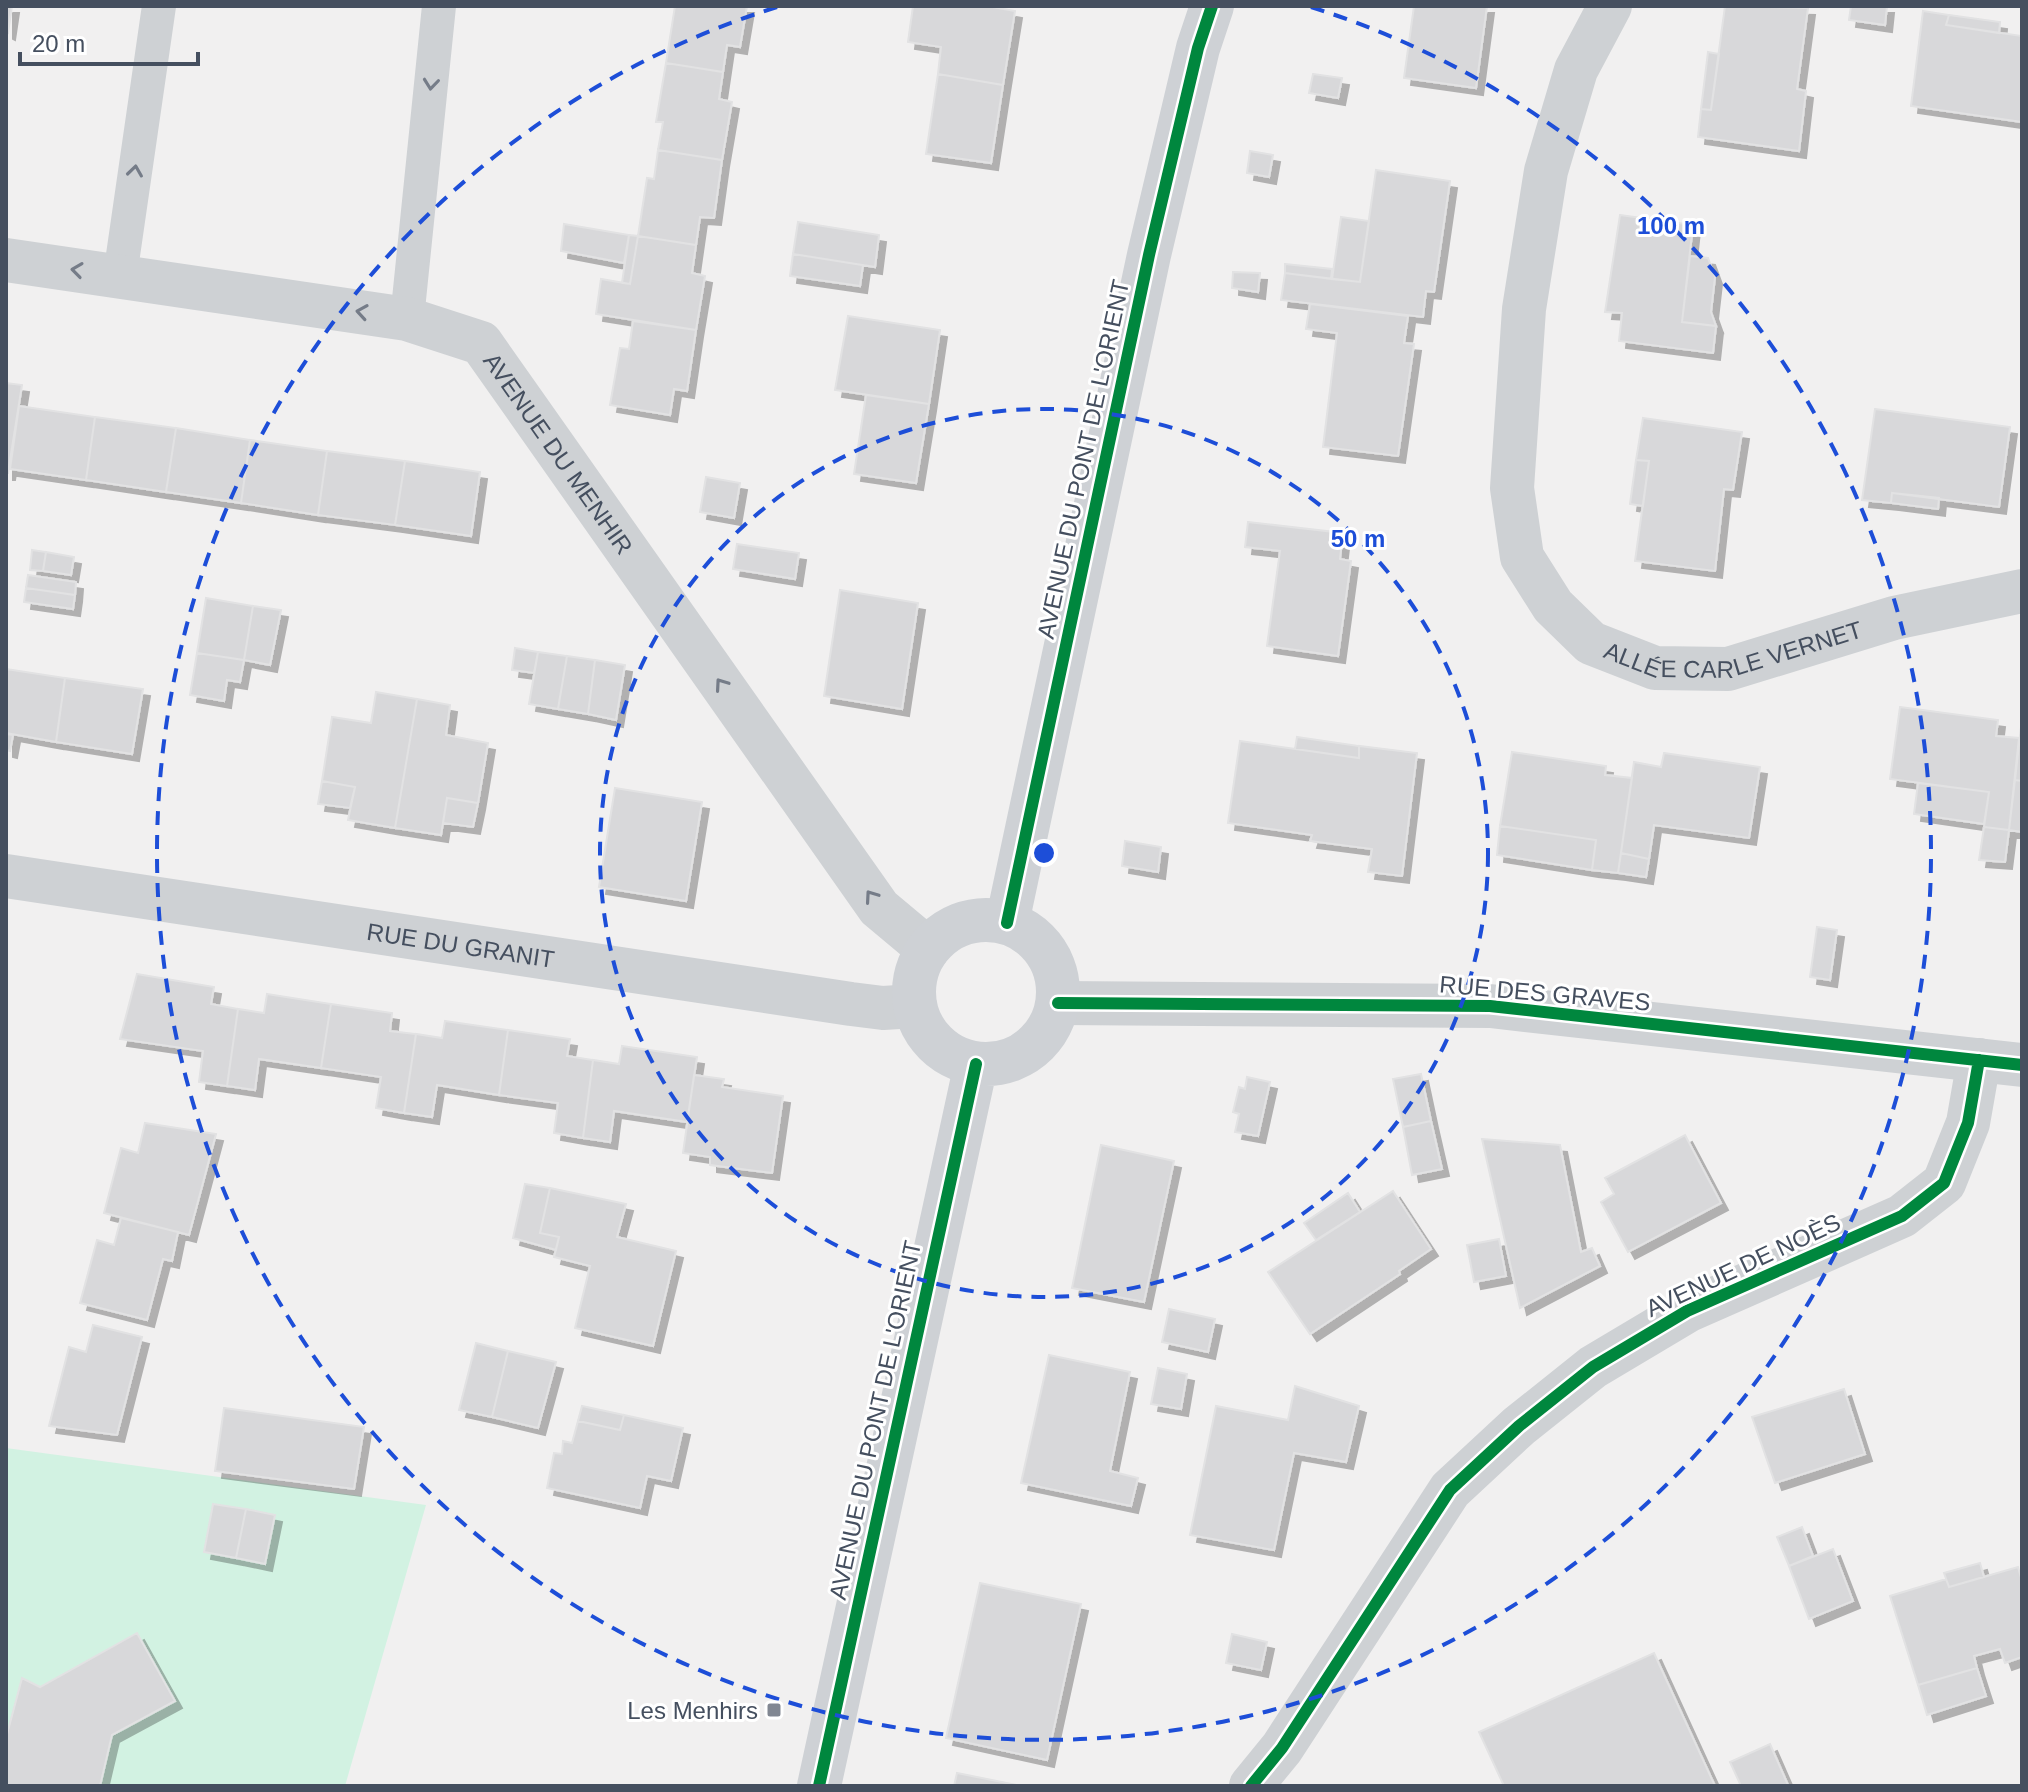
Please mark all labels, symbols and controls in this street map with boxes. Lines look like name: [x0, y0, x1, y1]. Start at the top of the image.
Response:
scale bar: [20, 16, 198, 66]
text: 20 m: [32, 30, 85, 57]
one-way arrow: [422, 78, 439, 91]
one-way arrow: [126, 164, 143, 178]
text: 100 m: [1637, 212, 1705, 239]
one-way arrow: [70, 262, 84, 279]
street label: AVENUE DU PONT DE L'ORIENT: [1032, 277, 1134, 641]
one-way arrow: [355, 304, 369, 321]
street label: AVENUE DU MENHIR: [479, 348, 639, 559]
text: 50 m: [1331, 525, 1385, 552]
street label: ALLÉE CARLE VERNET: [1601, 615, 1865, 683]
one-way arrow: [716, 678, 731, 692]
centre of rings: [1030, 839, 1058, 867]
one-way arrow: [866, 891, 880, 905]
street label: RUE DU GRANIT: [365, 917, 557, 972]
street label: RUE DES GRAVES: [1438, 970, 1652, 1016]
street label: AVENUE DE NOÈS: [1641, 1208, 1845, 1322]
street label: AVENUE DU PONT DE L'ORIENT: [824, 1238, 926, 1602]
place label: Les Menhirs: [627, 1697, 758, 1724]
marker: Les Menhirs: [765, 1701, 783, 1719]

